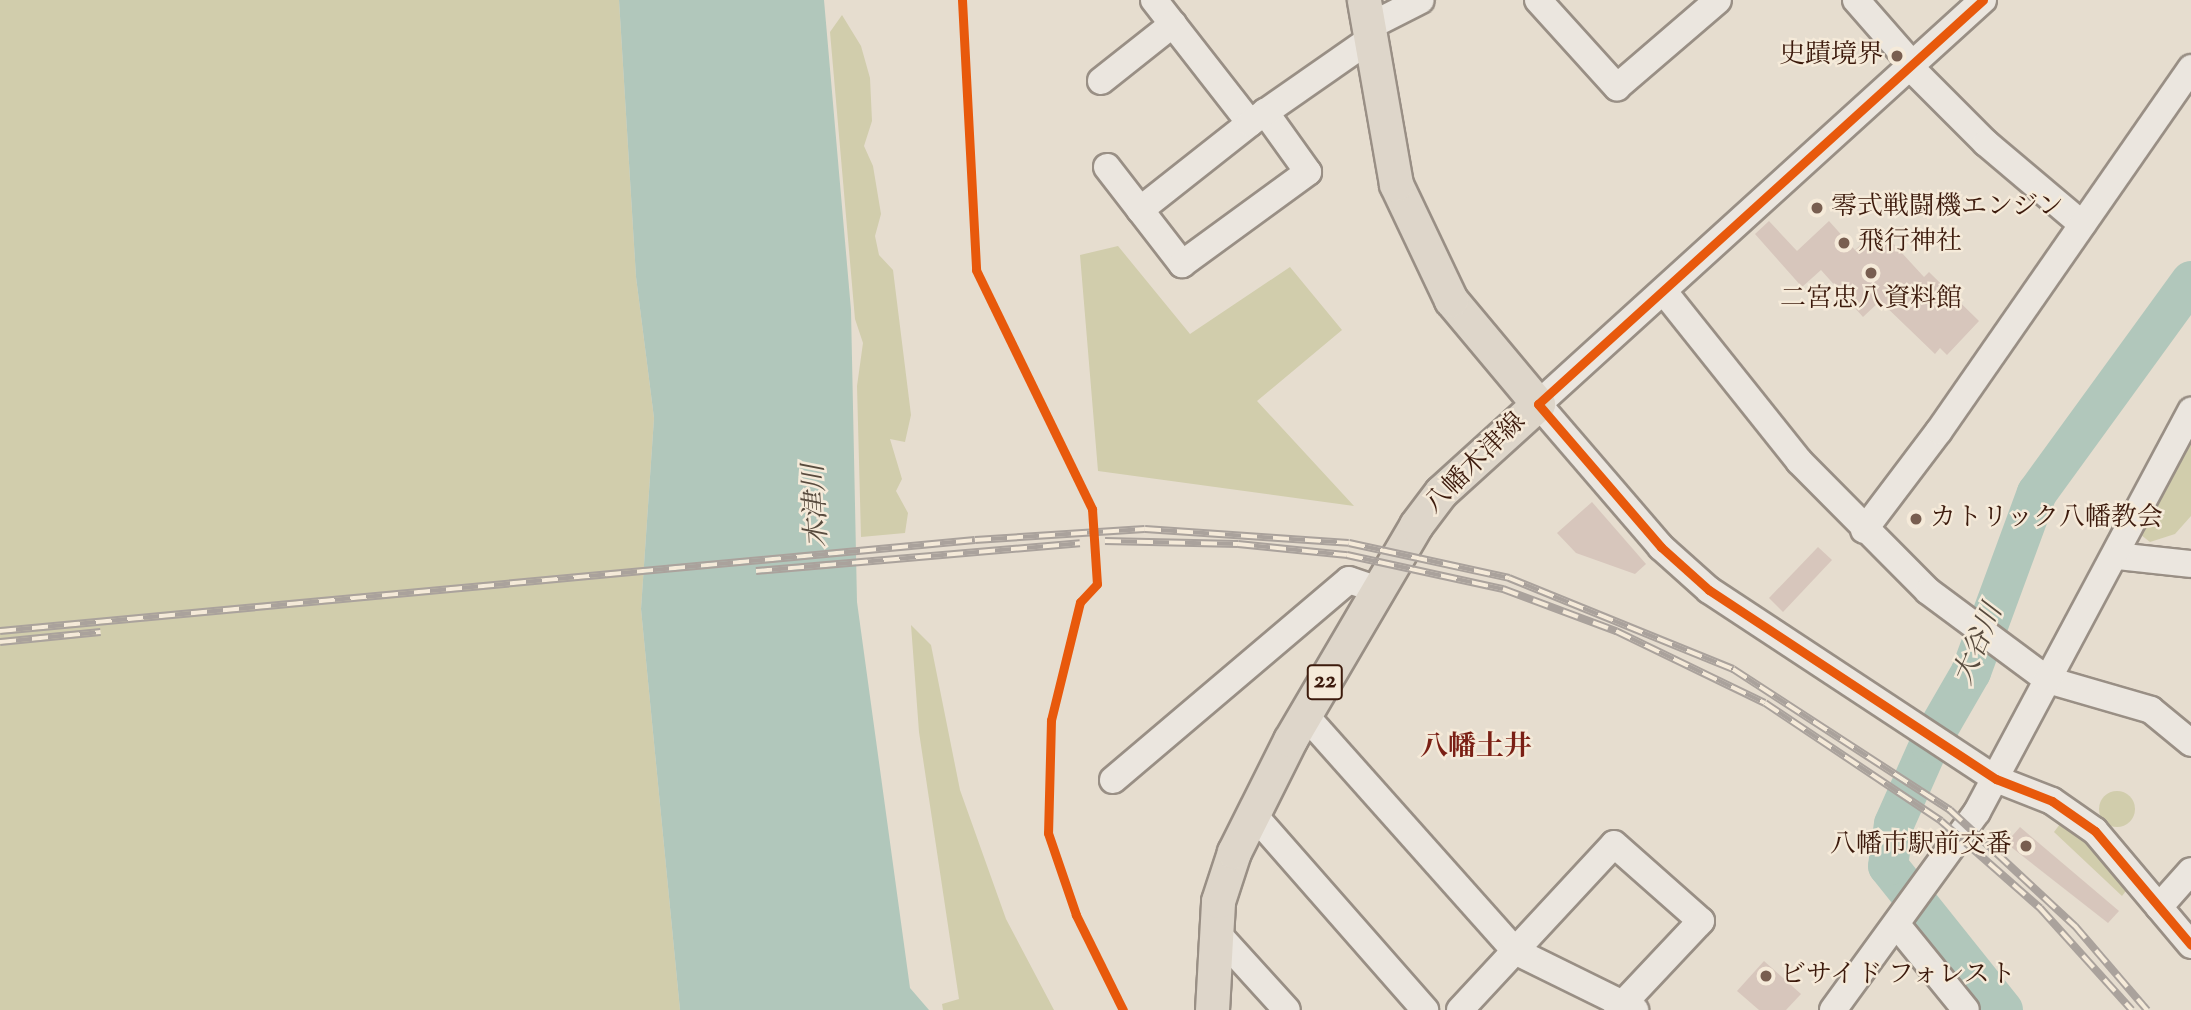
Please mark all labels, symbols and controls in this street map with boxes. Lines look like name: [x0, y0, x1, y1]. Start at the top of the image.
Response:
place label: 史蹟境界: [1779, 40, 1883, 72]
marker: 史蹟境界: [1889, 48, 1905, 64]
place label: 零式戦闘機エンジン: [1831, 192, 2065, 224]
marker: 零式戦闘機エンジン: [1809, 200, 1825, 216]
place label: 飛行神社: [1858, 227, 1962, 259]
marker: 飛行神社: [1836, 235, 1852, 251]
marker: 二宮忠八資料館: [1863, 265, 1879, 281]
place label: 二宮忠八資料館: [1780, 284, 1962, 316]
street label: 八幡木津線: [1419, 407, 1533, 521]
water label: 木津川: [798, 463, 836, 549]
place label: カトリック八幡教会: [1930, 503, 2164, 535]
marker: カトリック八幡教会: [1908, 511, 1924, 527]
water label: 大谷川: [1947, 600, 2011, 690]
road number: 22: [1306, 662, 1344, 702]
district label: 八幡土井: [1420, 731, 1532, 765]
place label: 八幡市駅前交番: [1830, 830, 2012, 862]
marker: 八幡市駅前交番: [2018, 838, 2034, 854]
place label: ビサイド フォレスト: [1780, 960, 2020, 992]
marker: ビサイド フォレスト: [1758, 968, 1774, 984]

